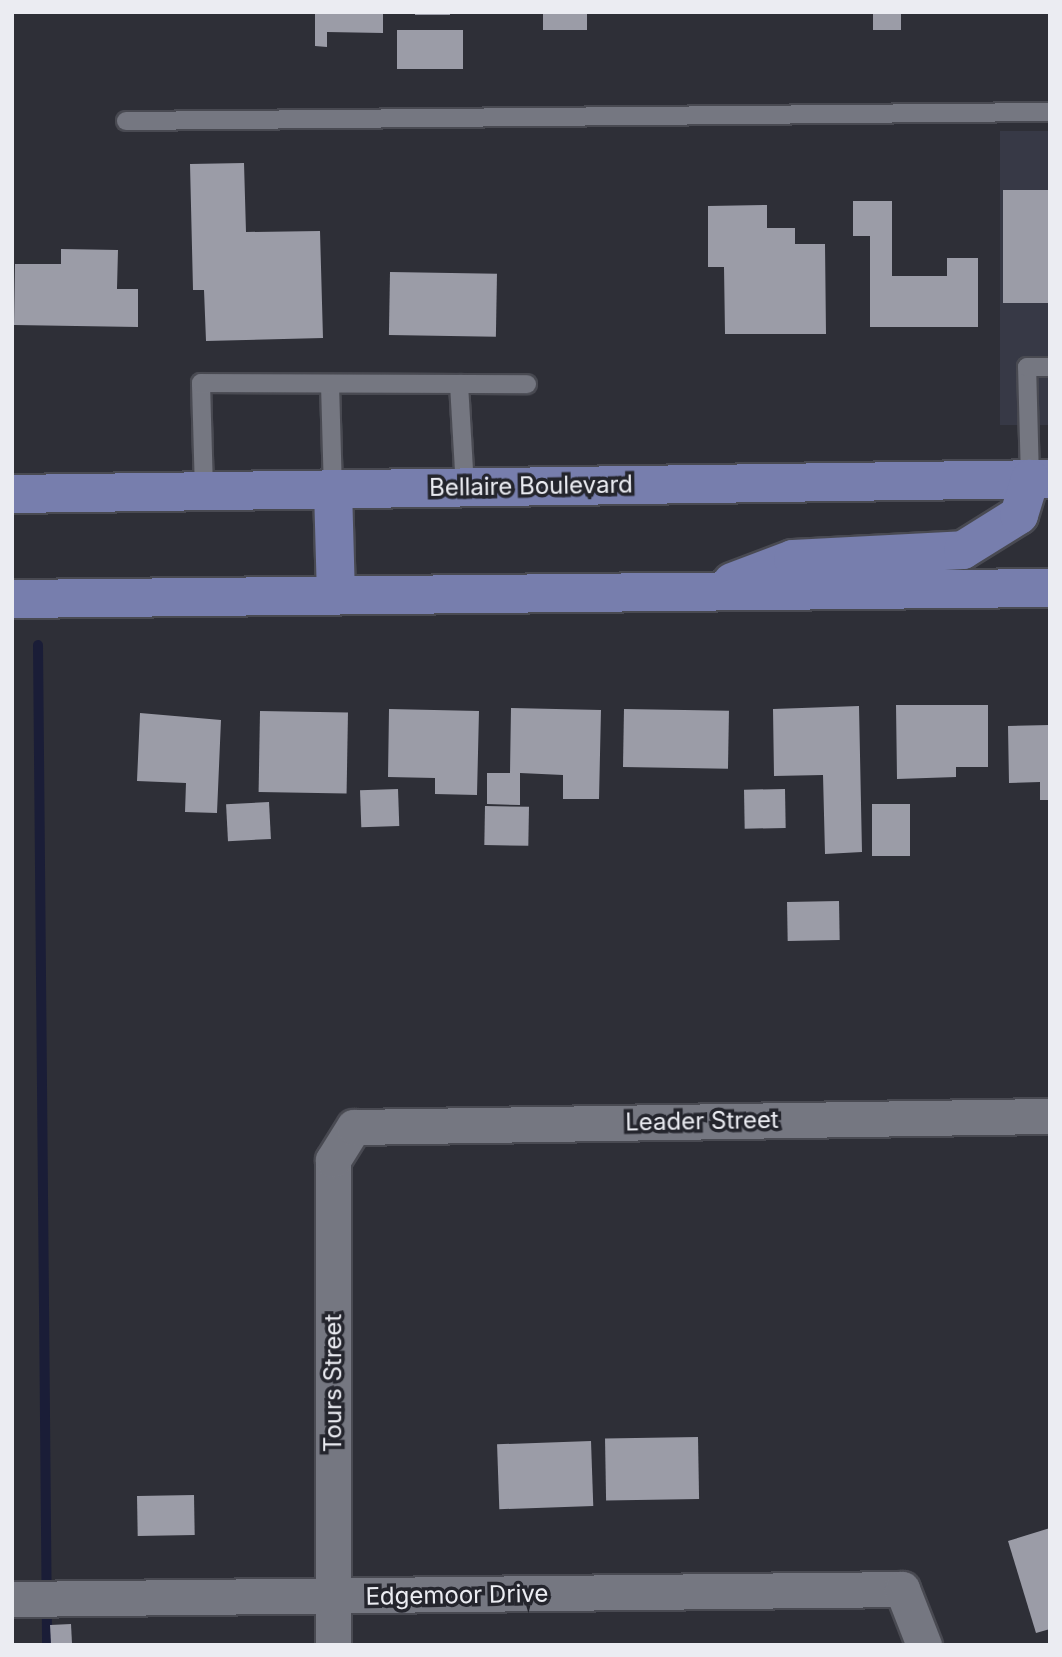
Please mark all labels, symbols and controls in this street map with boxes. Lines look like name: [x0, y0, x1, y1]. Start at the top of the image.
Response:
street label: Bellaire Boulevard: [429, 470, 633, 502]
street label: Leader Street: [625, 1105, 779, 1137]
street label: Tours Street: [319, 1314, 347, 1452]
street label: Edgemoor Drive: [365, 1579, 549, 1611]

